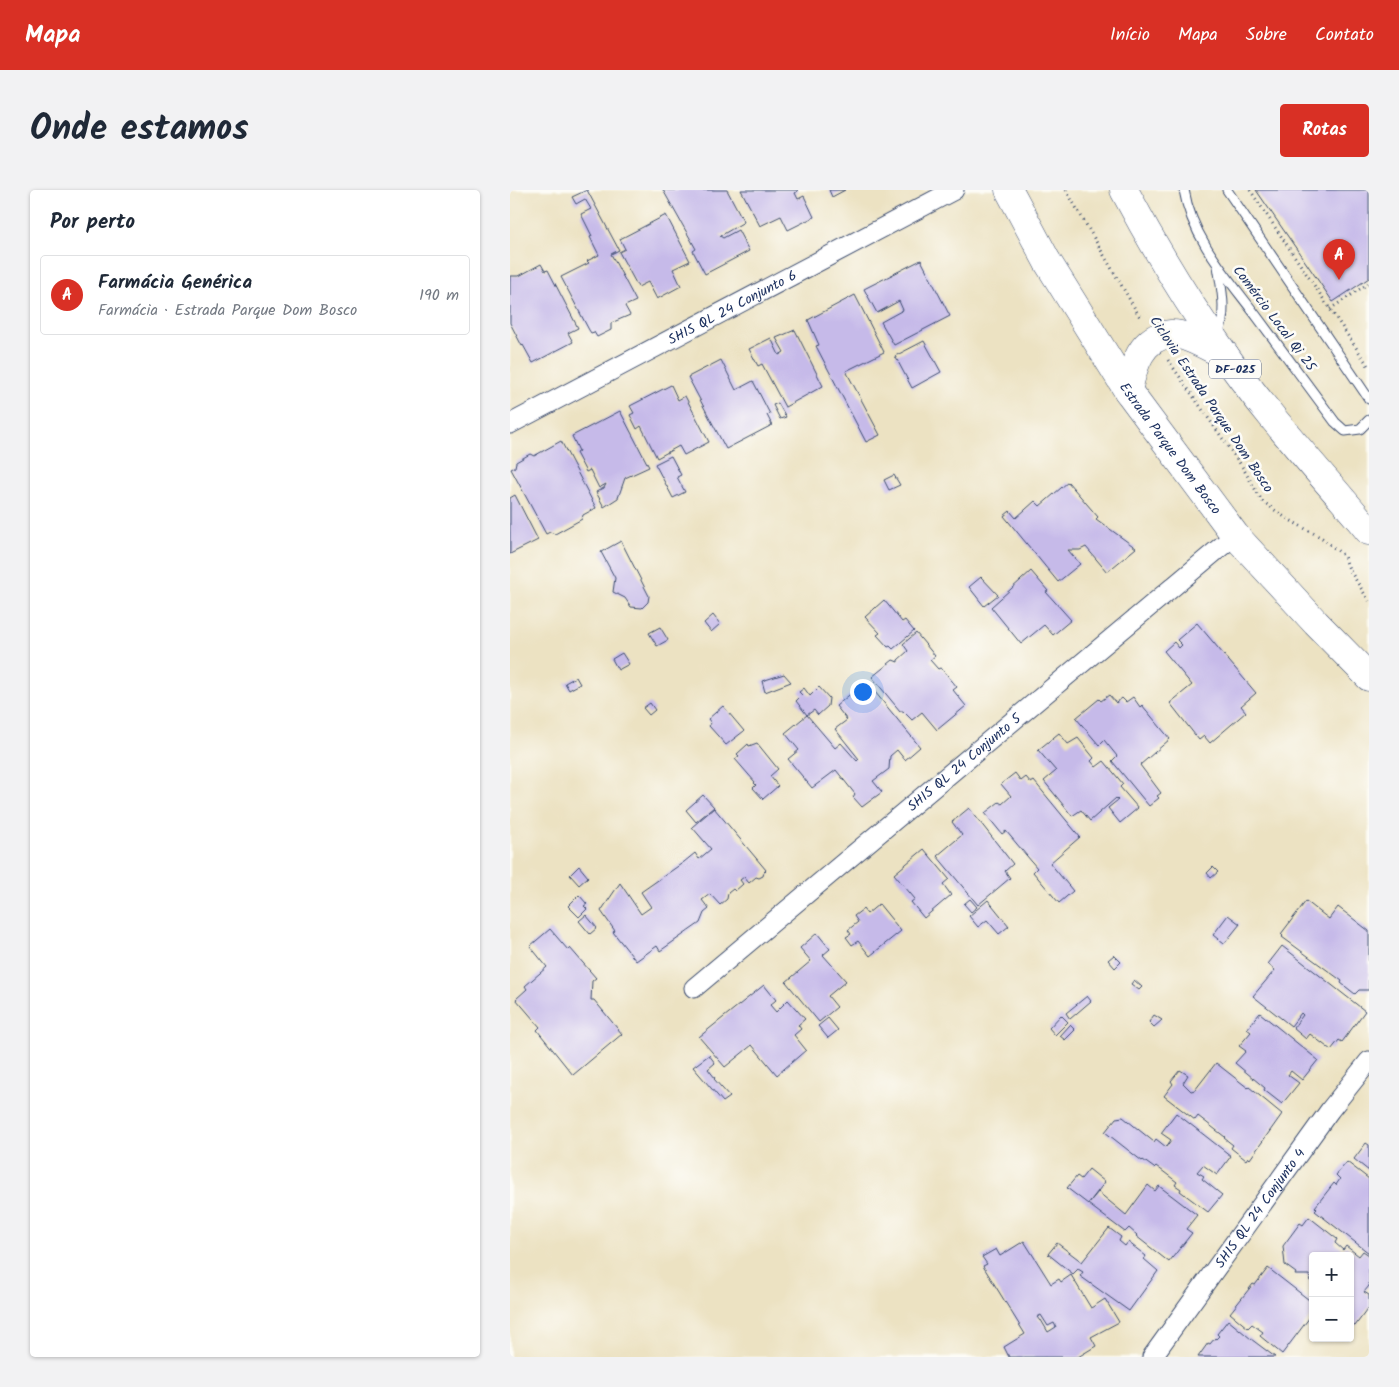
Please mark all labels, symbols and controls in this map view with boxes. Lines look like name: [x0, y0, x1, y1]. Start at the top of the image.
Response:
text: Mapa: [25, 16, 81, 55]
text: Início: [1110, 21, 1150, 50]
text: Mapa: [1178, 21, 1218, 50]
text: Sobre: [1246, 21, 1287, 50]
text: Contato: [1315, 21, 1374, 50]
text: Onde estamos: [30, 102, 249, 158]
button: Rotas: [1280, 104, 1369, 157]
text: Por perto: [50, 206, 135, 239]
pin: A: [1323, 239, 1355, 280]
street label: Comércio Local Qi 25: [1227, 261, 1322, 377]
street label: SHIS QL 24 Conjunto 6: [664, 265, 801, 351]
text: Farmácia Genérica: [98, 268, 252, 298]
text: A: [62, 283, 72, 308]
text: 190 m: [419, 283, 459, 308]
text: Farmácia · Estrada Parque Dom Bosco: [98, 298, 357, 323]
street label: Ciclovia Estrada Parque Dom Bosco: [1147, 313, 1277, 495]
road number: DF-025: [1209, 360, 1261, 378]
street label: Estrada Parque Dom Bosco: [1117, 377, 1225, 517]
your location: [850, 679, 876, 705]
street label: SHIS QL 24 Conjunto 5: [903, 708, 1027, 817]
street label: SHIS QL 24 Conjunto 4: [1210, 1144, 1311, 1273]
map controls: [1309, 1252, 1354, 1342]
button: +: [1309, 1252, 1354, 1297]
button: −: [1309, 1297, 1354, 1342]

